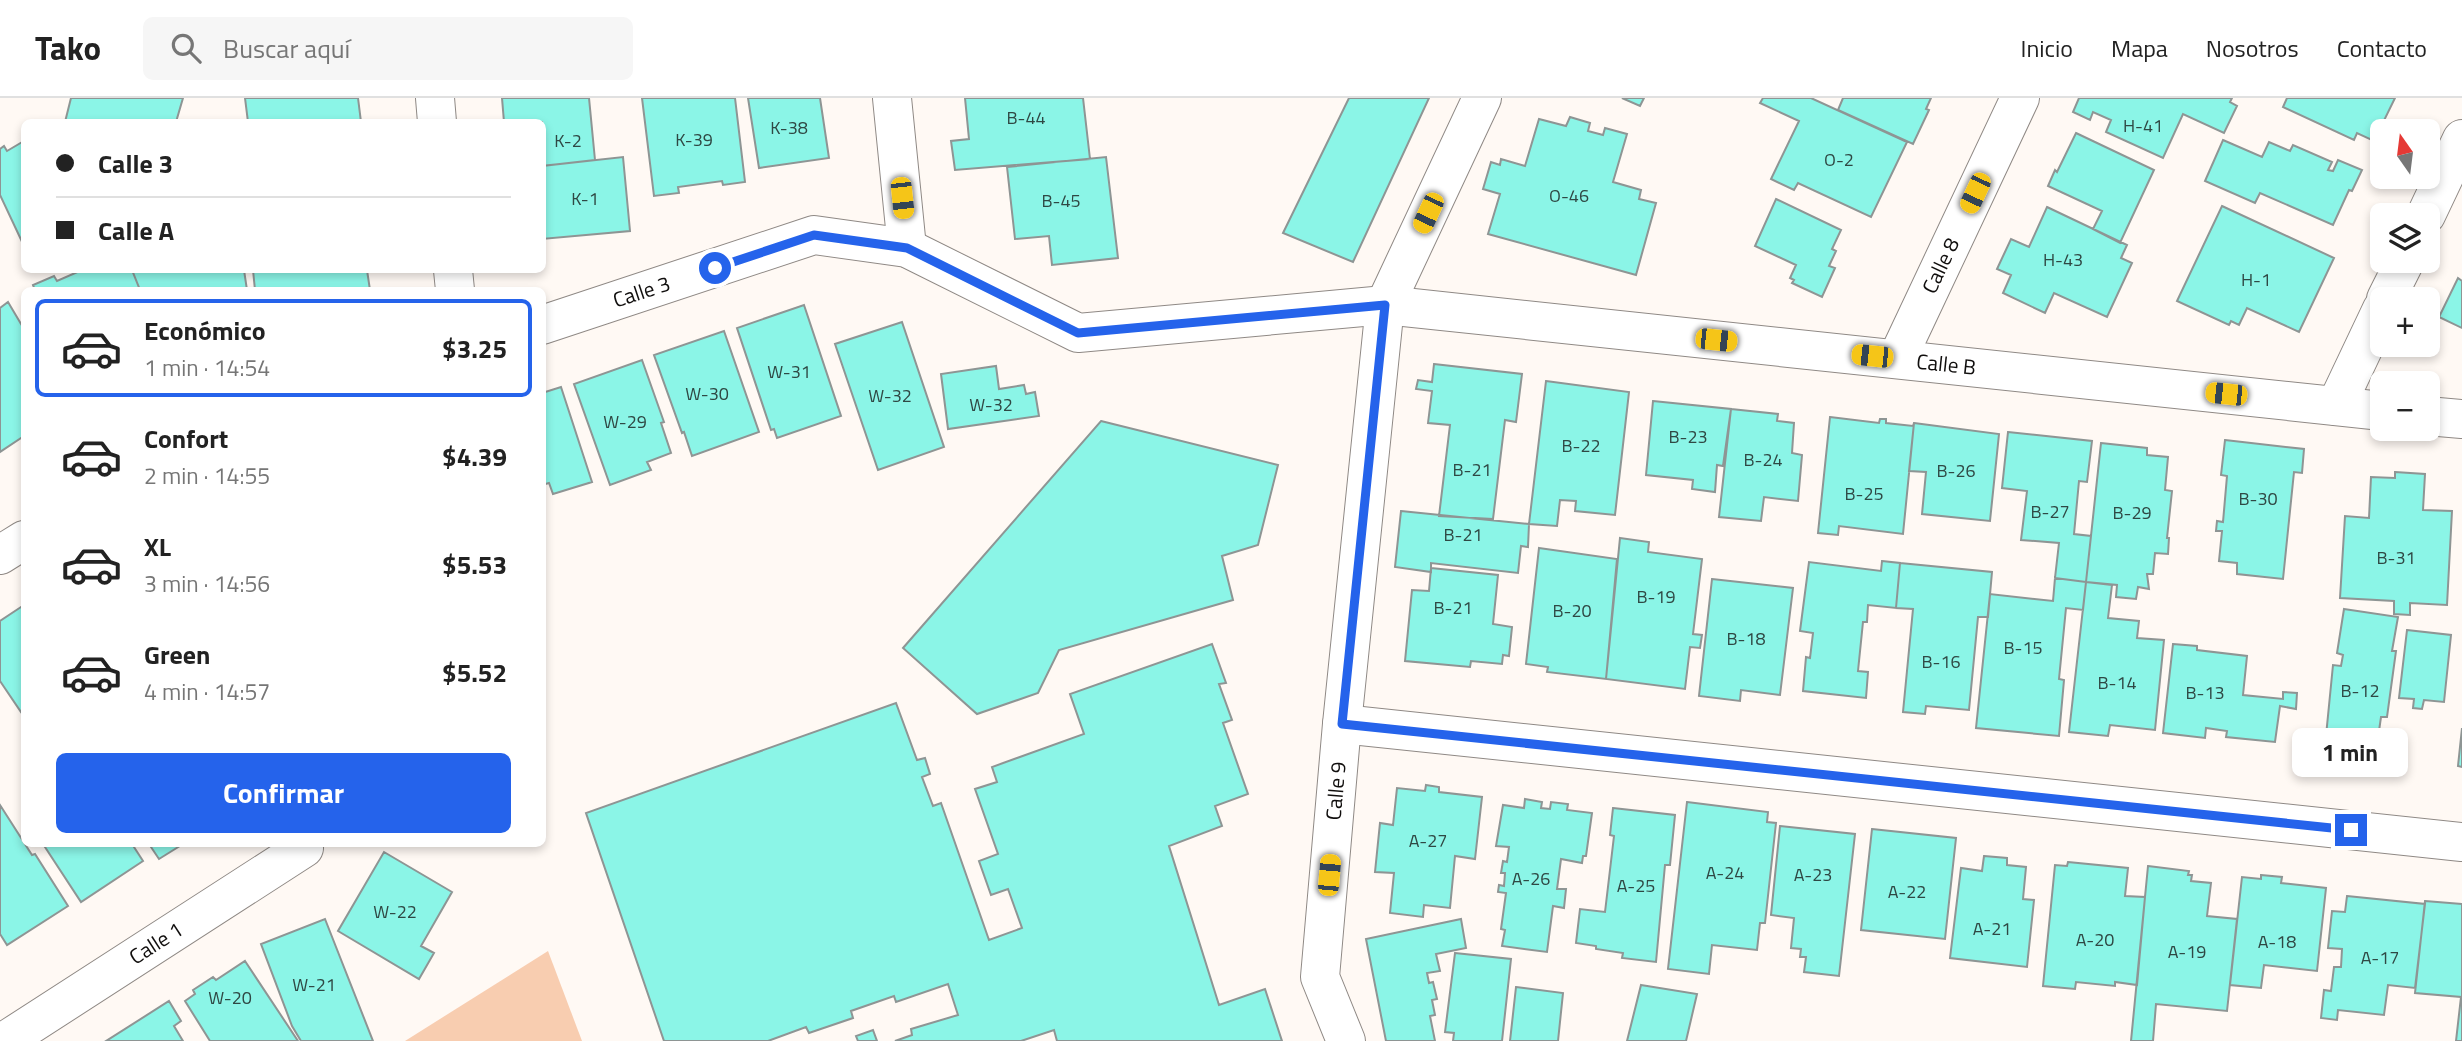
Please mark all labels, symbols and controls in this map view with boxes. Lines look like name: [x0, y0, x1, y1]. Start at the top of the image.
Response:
search box: [143, 17, 633, 80]
text: Tako: [35, 23, 101, 73]
icon: search: [167, 29, 205, 67]
text: Buscar aquí: [223, 29, 350, 68]
text: Inicio: [2021, 30, 2073, 66]
text: Mapa: [2111, 30, 2168, 66]
text: Nosotros: [2206, 30, 2299, 66]
text: Contacto: [2337, 30, 2427, 66]
house number: B-44: [1006, 104, 1046, 131]
house number: H-41: [2123, 112, 2163, 139]
house number: K-38: [770, 114, 808, 141]
north arrow: [2370, 119, 2440, 189]
map controls: [2370, 119, 2440, 441]
house number: K-39: [675, 126, 713, 153]
house number: K-2: [554, 127, 582, 154]
text: Calle 3: [98, 144, 173, 183]
house number: O-2: [1824, 146, 1854, 173]
car: [1957, 170, 1994, 216]
car: [890, 176, 915, 220]
house number: O-46: [1549, 182, 1589, 209]
house number: K-1: [571, 185, 599, 212]
house number: B-45: [1041, 187, 1081, 214]
car: [1410, 190, 1447, 236]
button: layers: [2370, 203, 2440, 273]
text: Calle A: [98, 211, 174, 250]
street label: Calle 8: [1913, 232, 1967, 299]
house number: H-43: [2043, 246, 2083, 273]
route start: [699, 252, 731, 284]
house number: H-1: [2241, 266, 2271, 293]
street label: Calle 3: [608, 267, 674, 315]
button: +: [2370, 287, 2440, 357]
text: Económico: [144, 311, 266, 350]
icon: car: [60, 317, 123, 380]
car: [1695, 327, 1738, 353]
text: $3.25: [442, 329, 507, 368]
car: [1851, 343, 1894, 369]
street label: Calle B: [1915, 345, 1978, 383]
text: 1 min · 14:54: [144, 350, 270, 385]
house number: W-31: [767, 358, 811, 385]
button: −: [2370, 371, 2440, 441]
house number: W-30: [685, 380, 729, 407]
car: [2205, 381, 2248, 407]
house number: W-32: [868, 382, 912, 409]
house number: W-32: [969, 391, 1013, 418]
house number: W-29: [603, 408, 647, 435]
text: Confort: [144, 419, 228, 458]
house number: B-23: [1668, 423, 1708, 450]
icon: car: [60, 425, 123, 488]
house number: B-22: [1561, 432, 1601, 459]
text: $4.39: [442, 437, 507, 476]
house number: B-24: [1743, 446, 1783, 473]
house number: B-21: [1452, 456, 1492, 483]
house number: B-26: [1936, 457, 1976, 484]
text: 2 min · 14:55: [144, 458, 270, 493]
house number: B-25: [1844, 480, 1884, 507]
house number: B-30: [2238, 485, 2278, 512]
house number: B-27: [2030, 498, 2070, 525]
house number: B-29: [2112, 499, 2152, 526]
house number: B-21: [1443, 521, 1483, 548]
text: XL: [144, 527, 171, 566]
icon: car: [60, 533, 123, 596]
house number: B-31: [2376, 544, 2416, 571]
text: $5.53: [442, 545, 507, 584]
text: 3 min · 14:56: [144, 566, 270, 601]
house number: B-19: [1636, 583, 1676, 610]
house number: B-21: [1433, 594, 1473, 621]
house number: B-20: [1552, 597, 1592, 624]
house number: B-18: [1726, 625, 1766, 652]
house number: B-15: [2003, 634, 2043, 661]
text: Green: [144, 635, 210, 674]
icon: car: [60, 641, 123, 704]
house number: B-16: [1921, 648, 1961, 675]
text: $5.52: [442, 653, 507, 692]
house number: B-14: [2097, 669, 2137, 696]
text: 4 min · 14:57: [144, 674, 270, 709]
house number: B-12: [2340, 677, 2380, 704]
house number: B-13: [2185, 679, 2225, 706]
callout: 1 min: [2293, 728, 2409, 778]
text: 1 min: [2322, 735, 2378, 770]
button: Confirmar: [56, 753, 511, 833]
street label: Calle 9: [1317, 760, 1354, 821]
route end: [2335, 814, 2367, 846]
house number: A-27: [1409, 827, 1447, 854]
car: [1317, 853, 1342, 897]
house number: A-24: [1706, 859, 1744, 886]
house number: A-23: [1794, 861, 1832, 888]
house number: A-26: [1512, 865, 1550, 892]
house number: A-25: [1617, 872, 1655, 899]
house number: A-22: [1888, 878, 1926, 905]
house number: W-22: [373, 898, 417, 925]
street label: Calle 1: [122, 913, 189, 972]
house number: A-21: [1973, 915, 2011, 942]
house number: A-20: [2076, 926, 2114, 953]
house number: A-18: [2258, 928, 2296, 955]
house number: A-19: [2168, 938, 2206, 965]
house number: A-17: [2361, 944, 2399, 971]
house number: W-21: [292, 971, 336, 998]
house number: W-20: [208, 984, 252, 1011]

